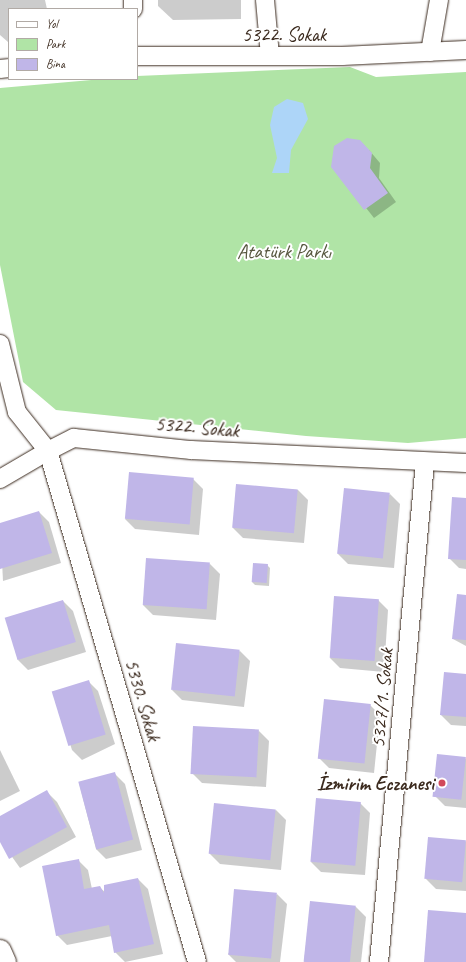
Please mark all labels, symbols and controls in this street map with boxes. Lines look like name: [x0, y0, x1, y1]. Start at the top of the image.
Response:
legend: [8, 8, 138, 80]
text: Yol: [46, 16, 58, 32]
street label: 5322. Sokak: [242, 22, 326, 46]
text: Park: [46, 36, 65, 52]
text: Bina: [46, 56, 65, 72]
park label: Atatürk Parkı: [237, 239, 331, 263]
street label: 5322. Sokak: [154, 411, 240, 443]
street label: 5327/1. Sokak: [366, 647, 398, 749]
street label: 5330. Sokak: [120, 656, 166, 744]
place label: İzmirim Eczanesi: [316, 771, 434, 795]
marker: İzmirim Eczanesi: [437, 778, 447, 788]

